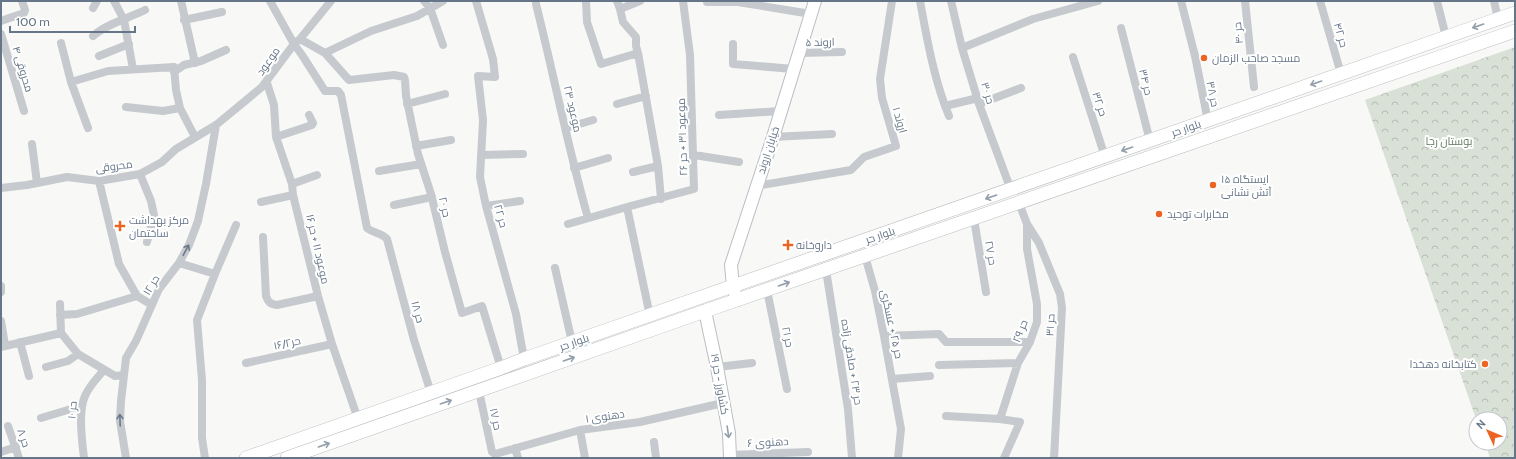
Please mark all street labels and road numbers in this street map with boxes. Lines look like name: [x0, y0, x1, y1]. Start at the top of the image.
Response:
street label: حر ۴۰: [1230, 21, 1246, 45]
street label: حر ۴۲: [1331, 21, 1351, 49]
street label: اروند ۵: [805, 35, 835, 49]
street label: محروقی ۴: [9, 44, 37, 94]
street label: موعود: [253, 44, 283, 78]
street label: حر ۳۴: [1136, 67, 1156, 97]
street label: حر ۳۰: [978, 80, 998, 106]
street label: حر ۳۸: [1204, 80, 1222, 108]
street label: موعود ۲۳: [561, 84, 585, 134]
street label: حر ۳۲: [1089, 90, 1111, 118]
street label: موعود ۳۱ + حر ۲۶: [674, 98, 690, 176]
street label: اروند ۱: [890, 105, 910, 135]
street label: بلوار حر: [1168, 116, 1203, 140]
street label: خیابان اروند: [754, 124, 782, 176]
street label: محروقی: [95, 157, 133, 175]
street label: حر ۲۰: [436, 195, 454, 219]
street label: حر ۲۲: [491, 203, 511, 229]
street label: موعود ۱۱ + حر ۱۶: [303, 213, 333, 285]
street label: بلوار حر: [862, 223, 897, 247]
street label: حر ۲۷: [982, 240, 1000, 266]
street label: حر ۱۲: [140, 272, 162, 298]
street label: حر ۲۵ + عسگری: [878, 288, 906, 360]
street label: حر ۱۸: [408, 299, 428, 325]
street label: حر ۳۱: [1042, 313, 1058, 337]
street label: حر ۲۳ + صادقی زاده: [838, 318, 866, 406]
street label: حر ۲۹: [1009, 318, 1031, 344]
street label: حر ۲۱: [779, 325, 797, 349]
street label: بلوار حر: [556, 330, 591, 354]
street label: حر۱۶/۲: [272, 333, 302, 353]
street label: کشاورز - حر ۱۹: [708, 352, 732, 416]
street label: حر ۱۰: [64, 400, 80, 420]
street label: دهنوی ۱: [585, 406, 625, 426]
street label: حر ۱۷: [487, 407, 505, 431]
street label: حر ۸: [14, 427, 34, 449]
street label: دهنوی ۶: [747, 434, 789, 450]

